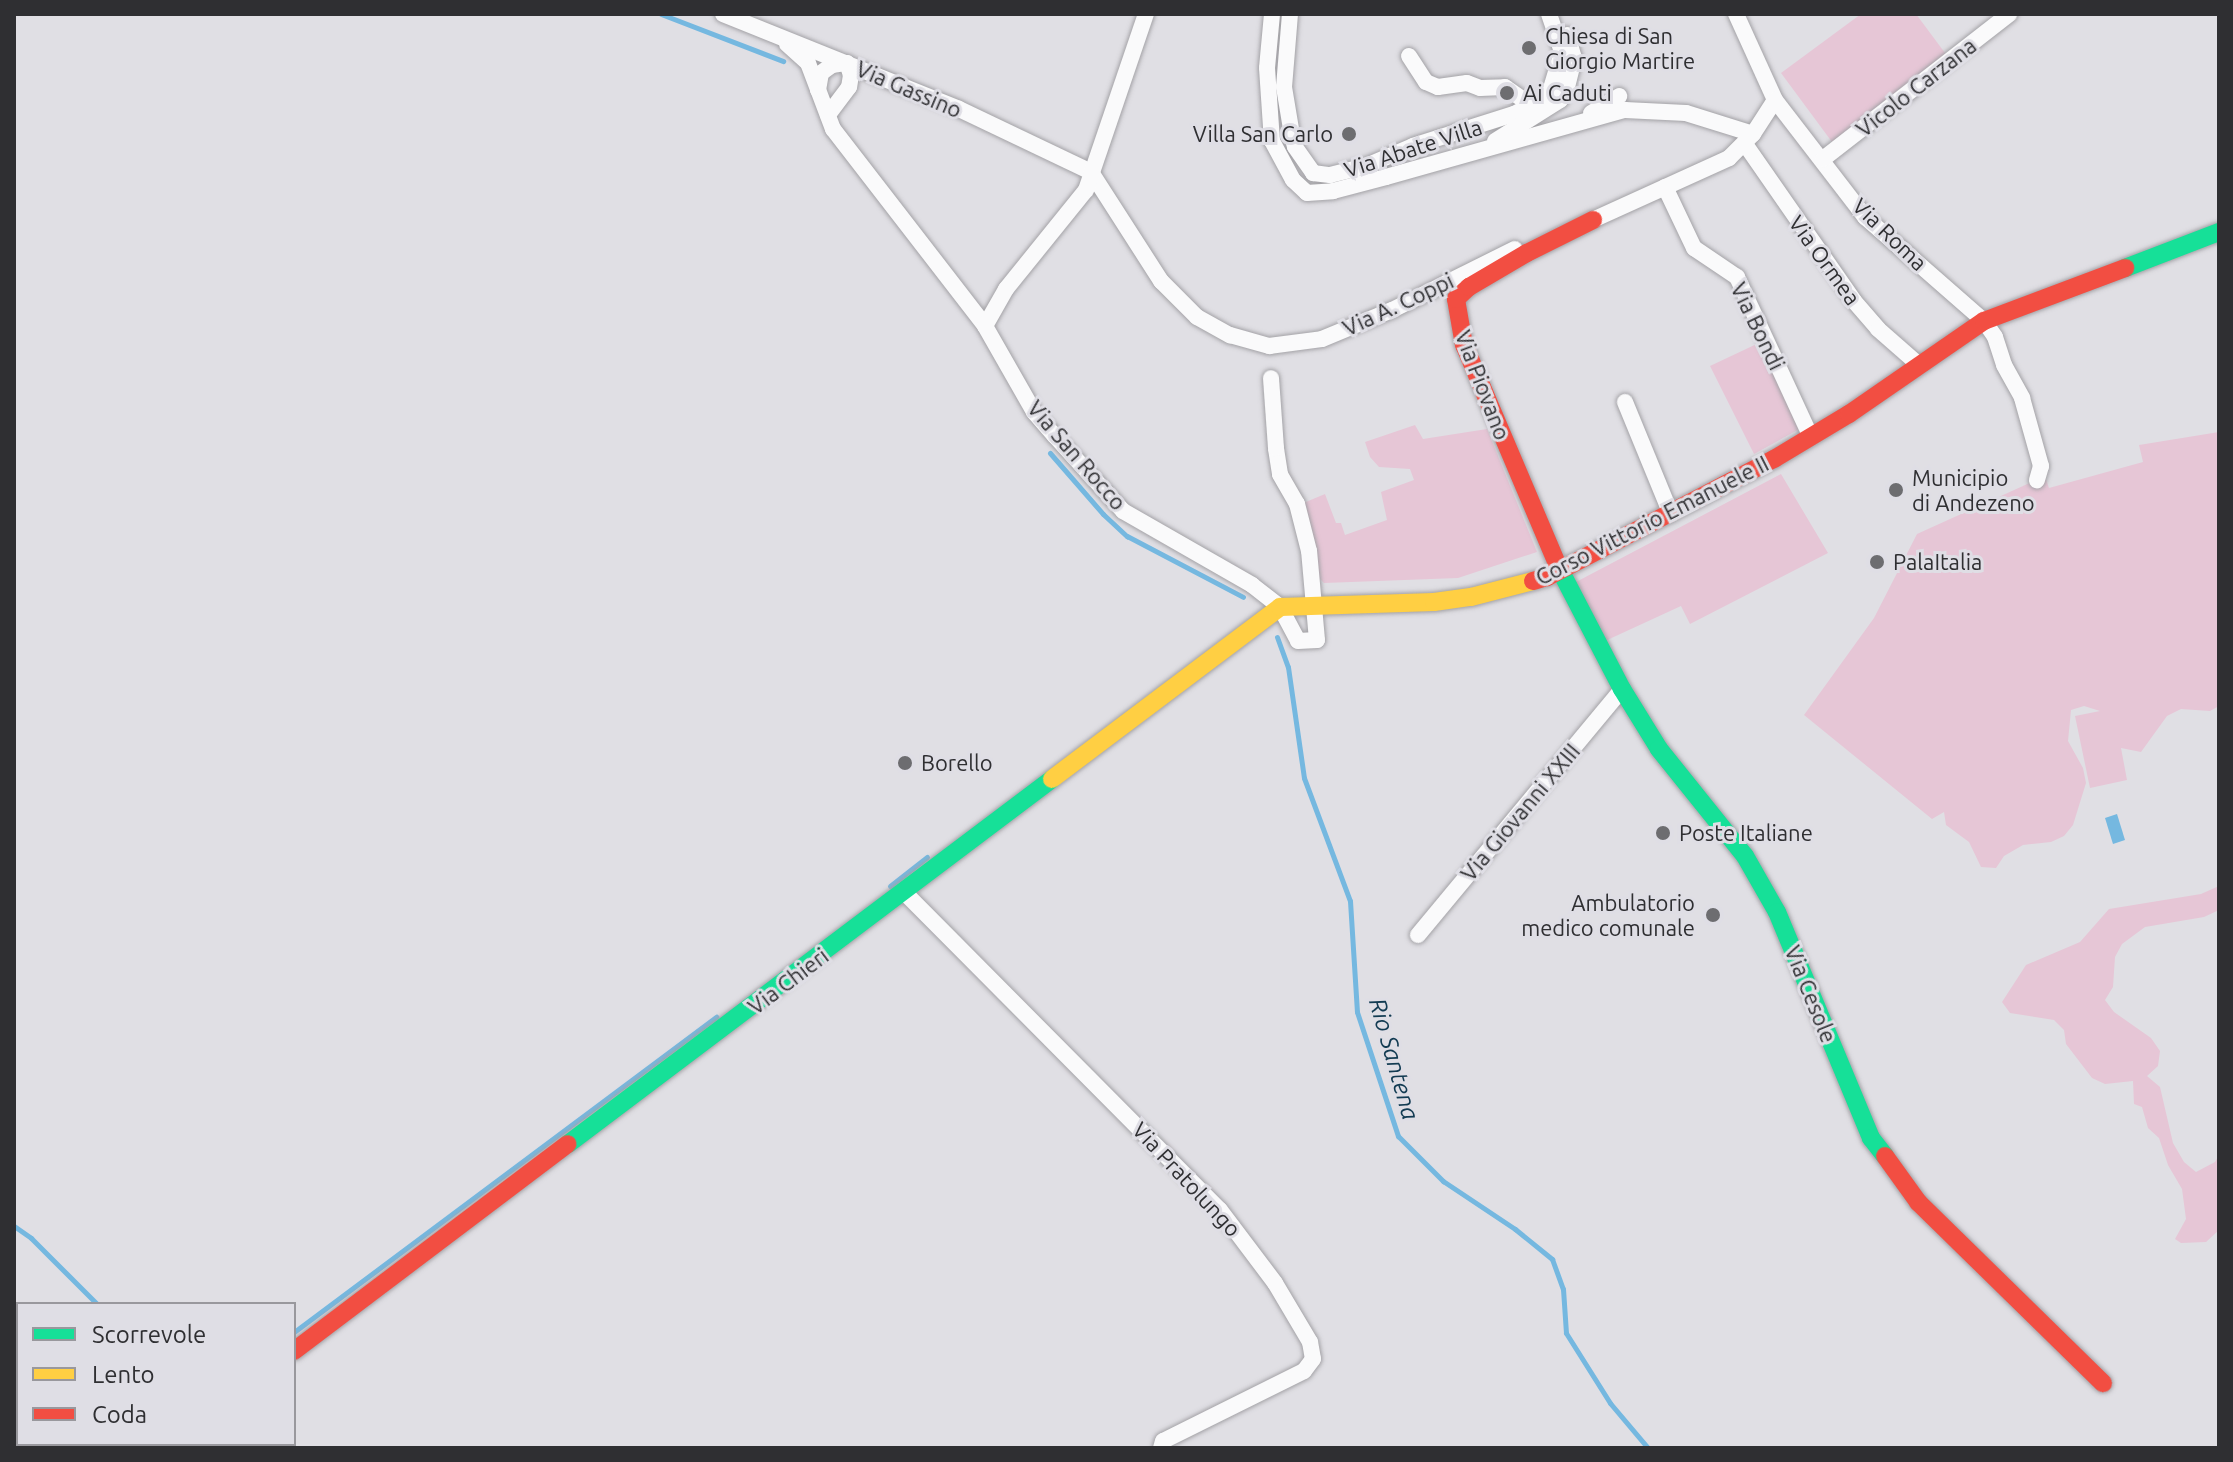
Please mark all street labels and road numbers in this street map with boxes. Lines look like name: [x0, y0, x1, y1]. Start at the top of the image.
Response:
street label: Vicolo Carzana: [1851, 32, 1981, 142]
street label: Via Gassino: [852, 55, 966, 123]
street label: Via Abate Villa: [1341, 113, 1485, 183]
street label: Via Roma: [1847, 192, 1933, 276]
street label: Via Ormea: [1784, 210, 1866, 310]
street label: Via A. Coppi: [1338, 267, 1458, 341]
street label: Via Bondi: [1726, 278, 1790, 374]
street label: Via Piovano: [1450, 327, 1516, 443]
street label: Via San Rocco: [1022, 395, 1132, 515]
street label: Corso Vittorio Emanuele II: [1531, 450, 1773, 590]
street label: Via Giovanni XXIII: [1455, 738, 1585, 886]
street label: Via Chieri: [743, 942, 833, 1020]
street label: Via Cesole: [1780, 942, 1842, 1046]
street label: Via Pratolungo: [1127, 1116, 1247, 1242]

